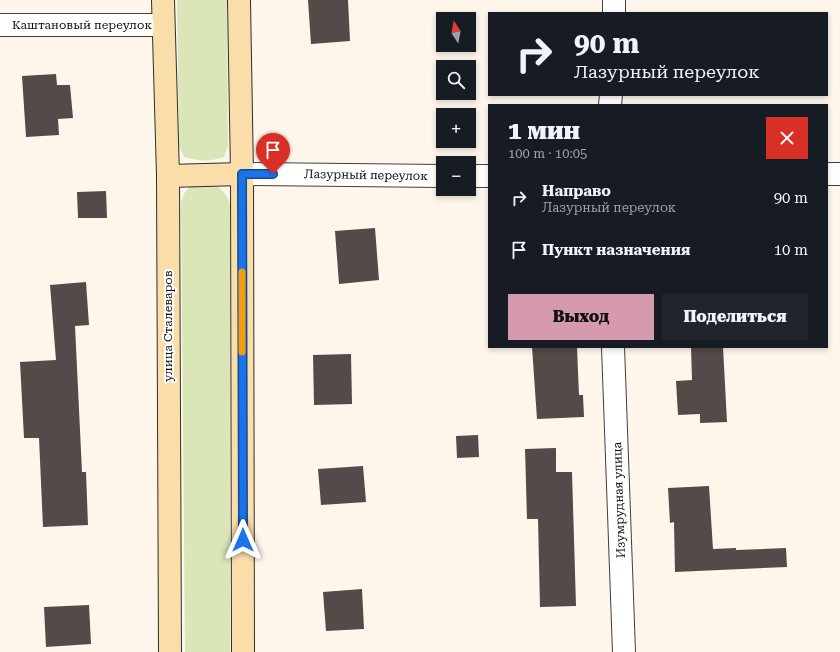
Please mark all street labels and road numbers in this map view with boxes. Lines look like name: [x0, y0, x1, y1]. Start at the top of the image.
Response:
street label: Каштановый переулок: [12, 18, 152, 32]
street label: Лазурный переулок: [304, 167, 428, 183]
street label: улица Сталеваров: [161, 270, 175, 382]
street label: Изумрудная улица: [610, 441, 628, 558]

